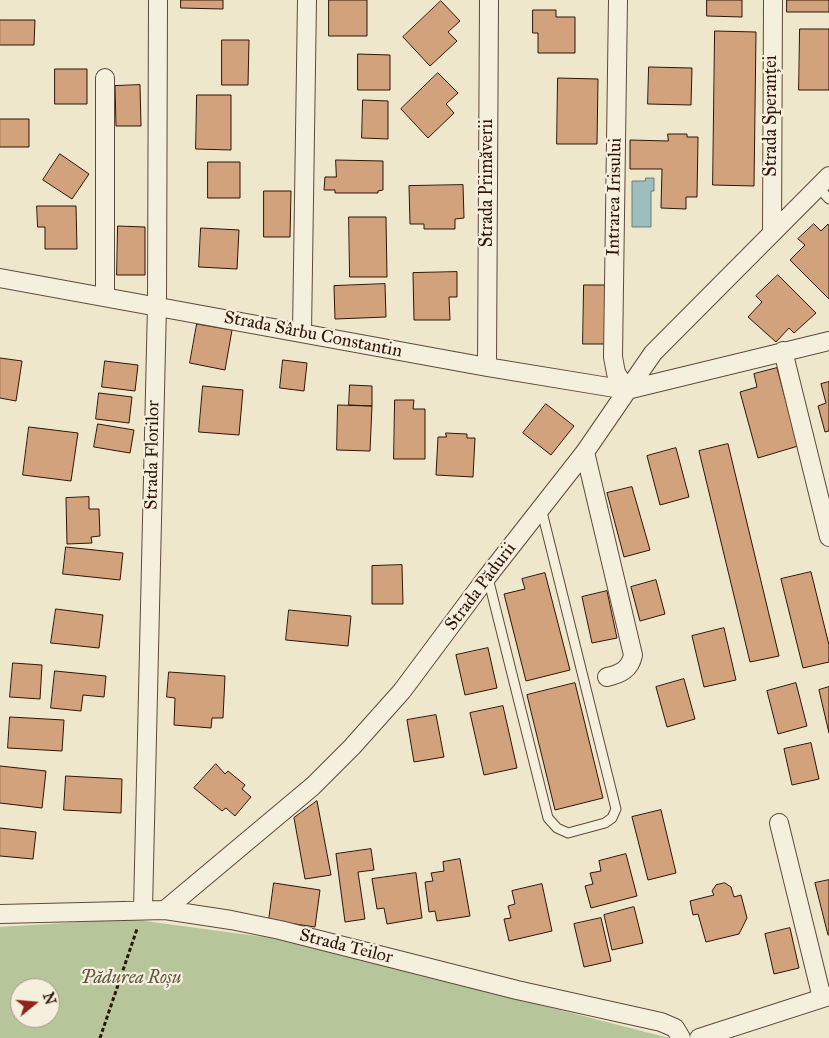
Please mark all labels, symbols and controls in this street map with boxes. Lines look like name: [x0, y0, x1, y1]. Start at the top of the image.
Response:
street label: Strada Speranței: [761, 55, 783, 177]
street label: Strada Primăverii: [477, 119, 499, 247]
street label: Intrarea Irisului: [603, 138, 627, 256]
street label: Strada Sârbu Constantin: [222, 307, 404, 363]
street label: Strada Florilor: [141, 400, 165, 510]
street label: Strada Pădurii: [441, 539, 521, 635]
street label: Strada Teilor: [297, 925, 395, 969]
park label: Pădurea Roșu: [81, 968, 181, 990]
north arrow: [10, 978, 60, 1028]
text: N: [39, 991, 59, 1007]

